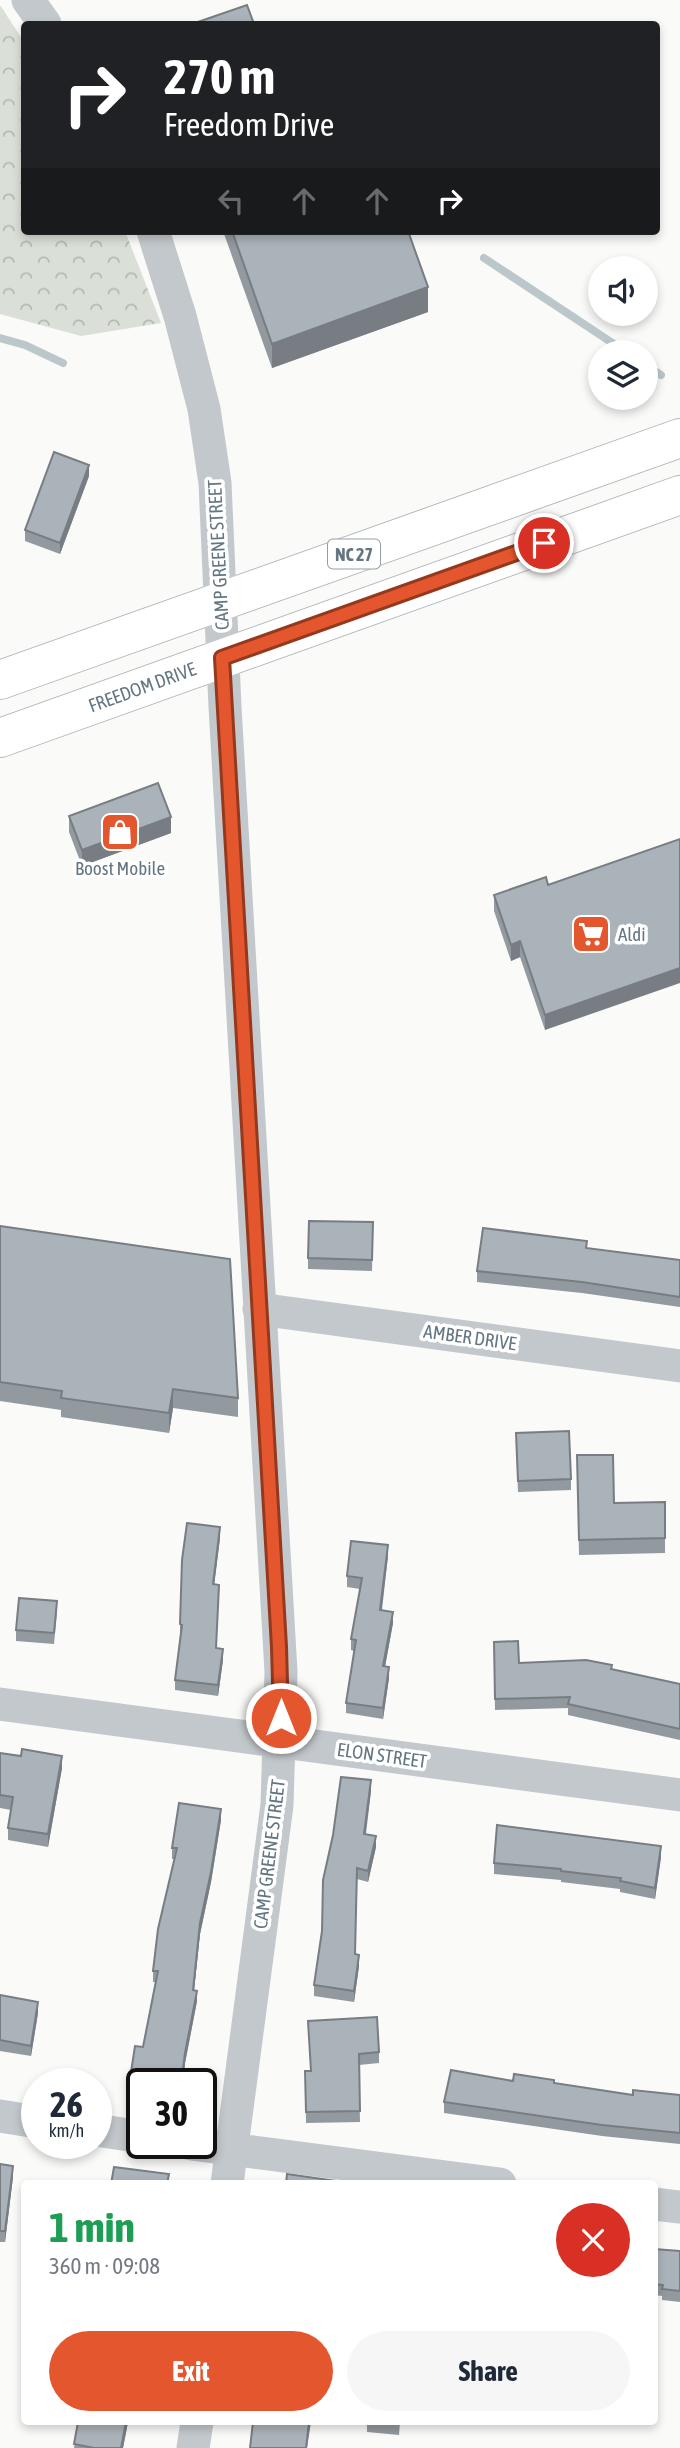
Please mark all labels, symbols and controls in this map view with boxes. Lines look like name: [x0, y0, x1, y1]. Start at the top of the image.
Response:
text: 270 m: [164, 48, 275, 104]
icon: right: [49, 49, 140, 140]
text: Freedom Drive: [164, 106, 334, 143]
icon: left: [212, 182, 250, 220]
icon: ahead: [285, 182, 323, 220]
icon: ahead: [358, 182, 396, 220]
icon: right: [431, 182, 469, 220]
map controls: [588, 256, 658, 410]
button: sound: [588, 256, 658, 326]
button: layers: [588, 340, 658, 410]
street label: CAMP GREENE STREET: [203, 479, 233, 631]
pin: [514, 513, 574, 573]
icon: arrive: [525, 524, 563, 562]
road number: NC 27: [328, 540, 380, 568]
street label: FREEDOM DRIVE: [85, 657, 199, 717]
shop icon: Boost Mobile: [99, 811, 141, 853]
place label: Boost Mobile: [75, 857, 165, 879]
supermarket icon: Aldi: [570, 913, 612, 955]
place label: Aldi: [618, 923, 646, 945]
street label: AMBER DRIVE: [422, 1320, 518, 1354]
position arrow: [244, 1681, 318, 1755]
street label: ELON STREET: [336, 1738, 429, 1772]
street label: CAMP GREENE STREET: [249, 1777, 289, 1930]
speed limit sign: 30: [126, 2068, 217, 2159]
text: 26: [50, 2084, 83, 2124]
text: km/h: [49, 2120, 84, 2141]
text: 1 min: [49, 2203, 135, 2251]
button: close: [556, 2203, 630, 2277]
text: 360 m · 09:08: [49, 2253, 160, 2279]
button: Exit: [49, 2331, 333, 2411]
button: Share: [347, 2331, 630, 2411]

